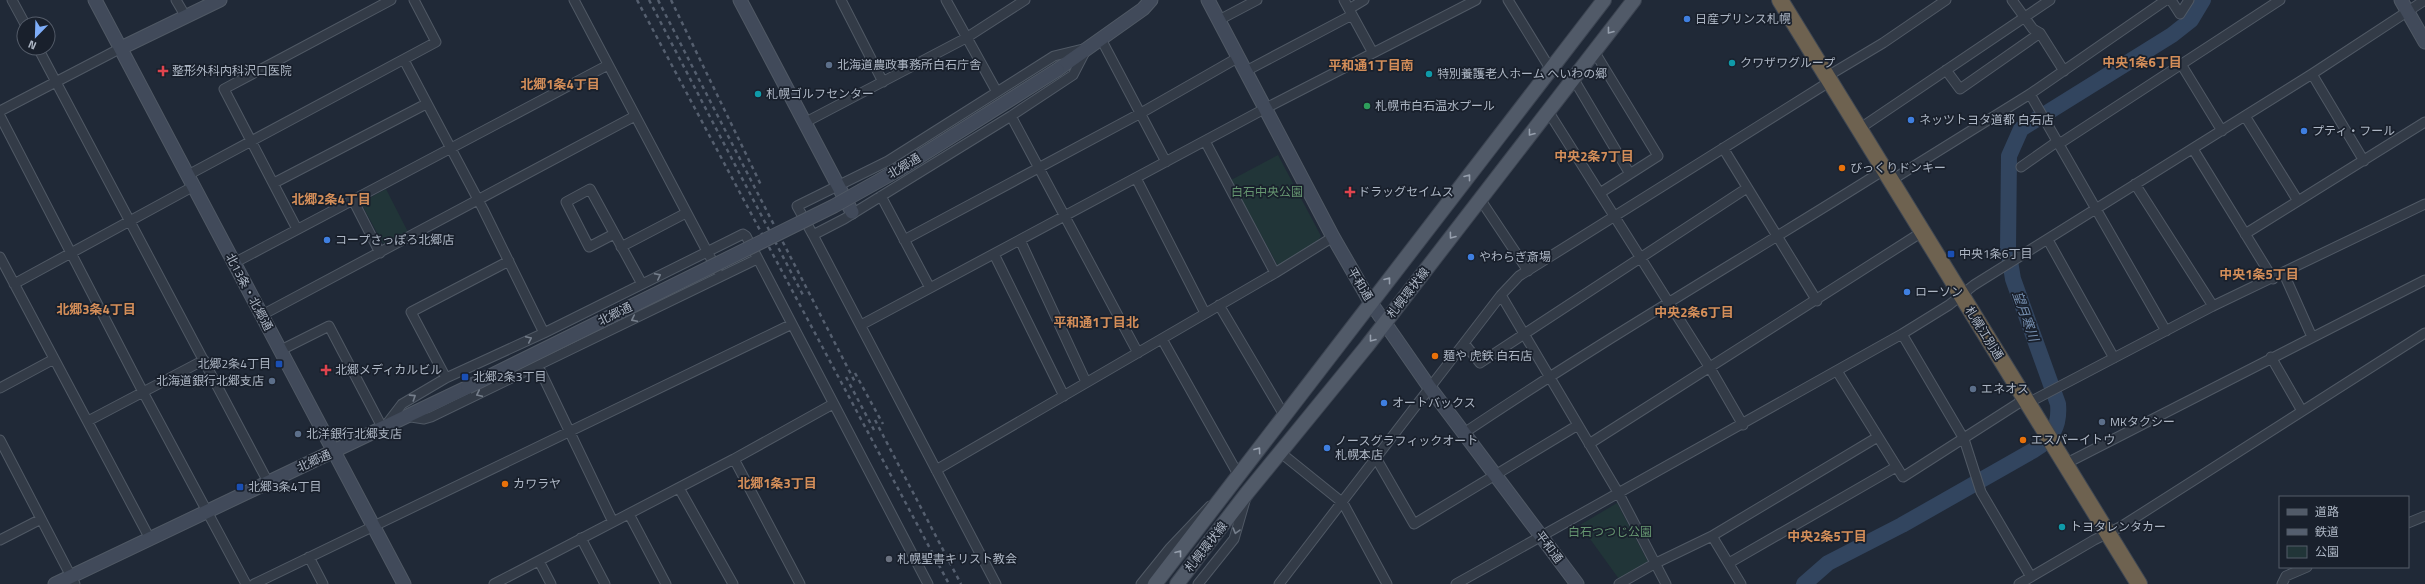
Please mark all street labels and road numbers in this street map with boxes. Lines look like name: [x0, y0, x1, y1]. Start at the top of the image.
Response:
street label: 北郷通: [883, 148, 924, 183]
street label: 北13条・北郷通: [221, 250, 278, 334]
street label: 平和通: [1343, 263, 1378, 304]
street label: 札幌環状線: [1382, 263, 1434, 322]
street label: 北郷通: [594, 297, 635, 330]
street label: 札幌江別通: [1960, 302, 2008, 363]
street label: 北郷通: [293, 445, 334, 477]
street label: 札幌環状線: [1180, 517, 1232, 576]
street label: 平和通: [1531, 527, 1568, 567]

